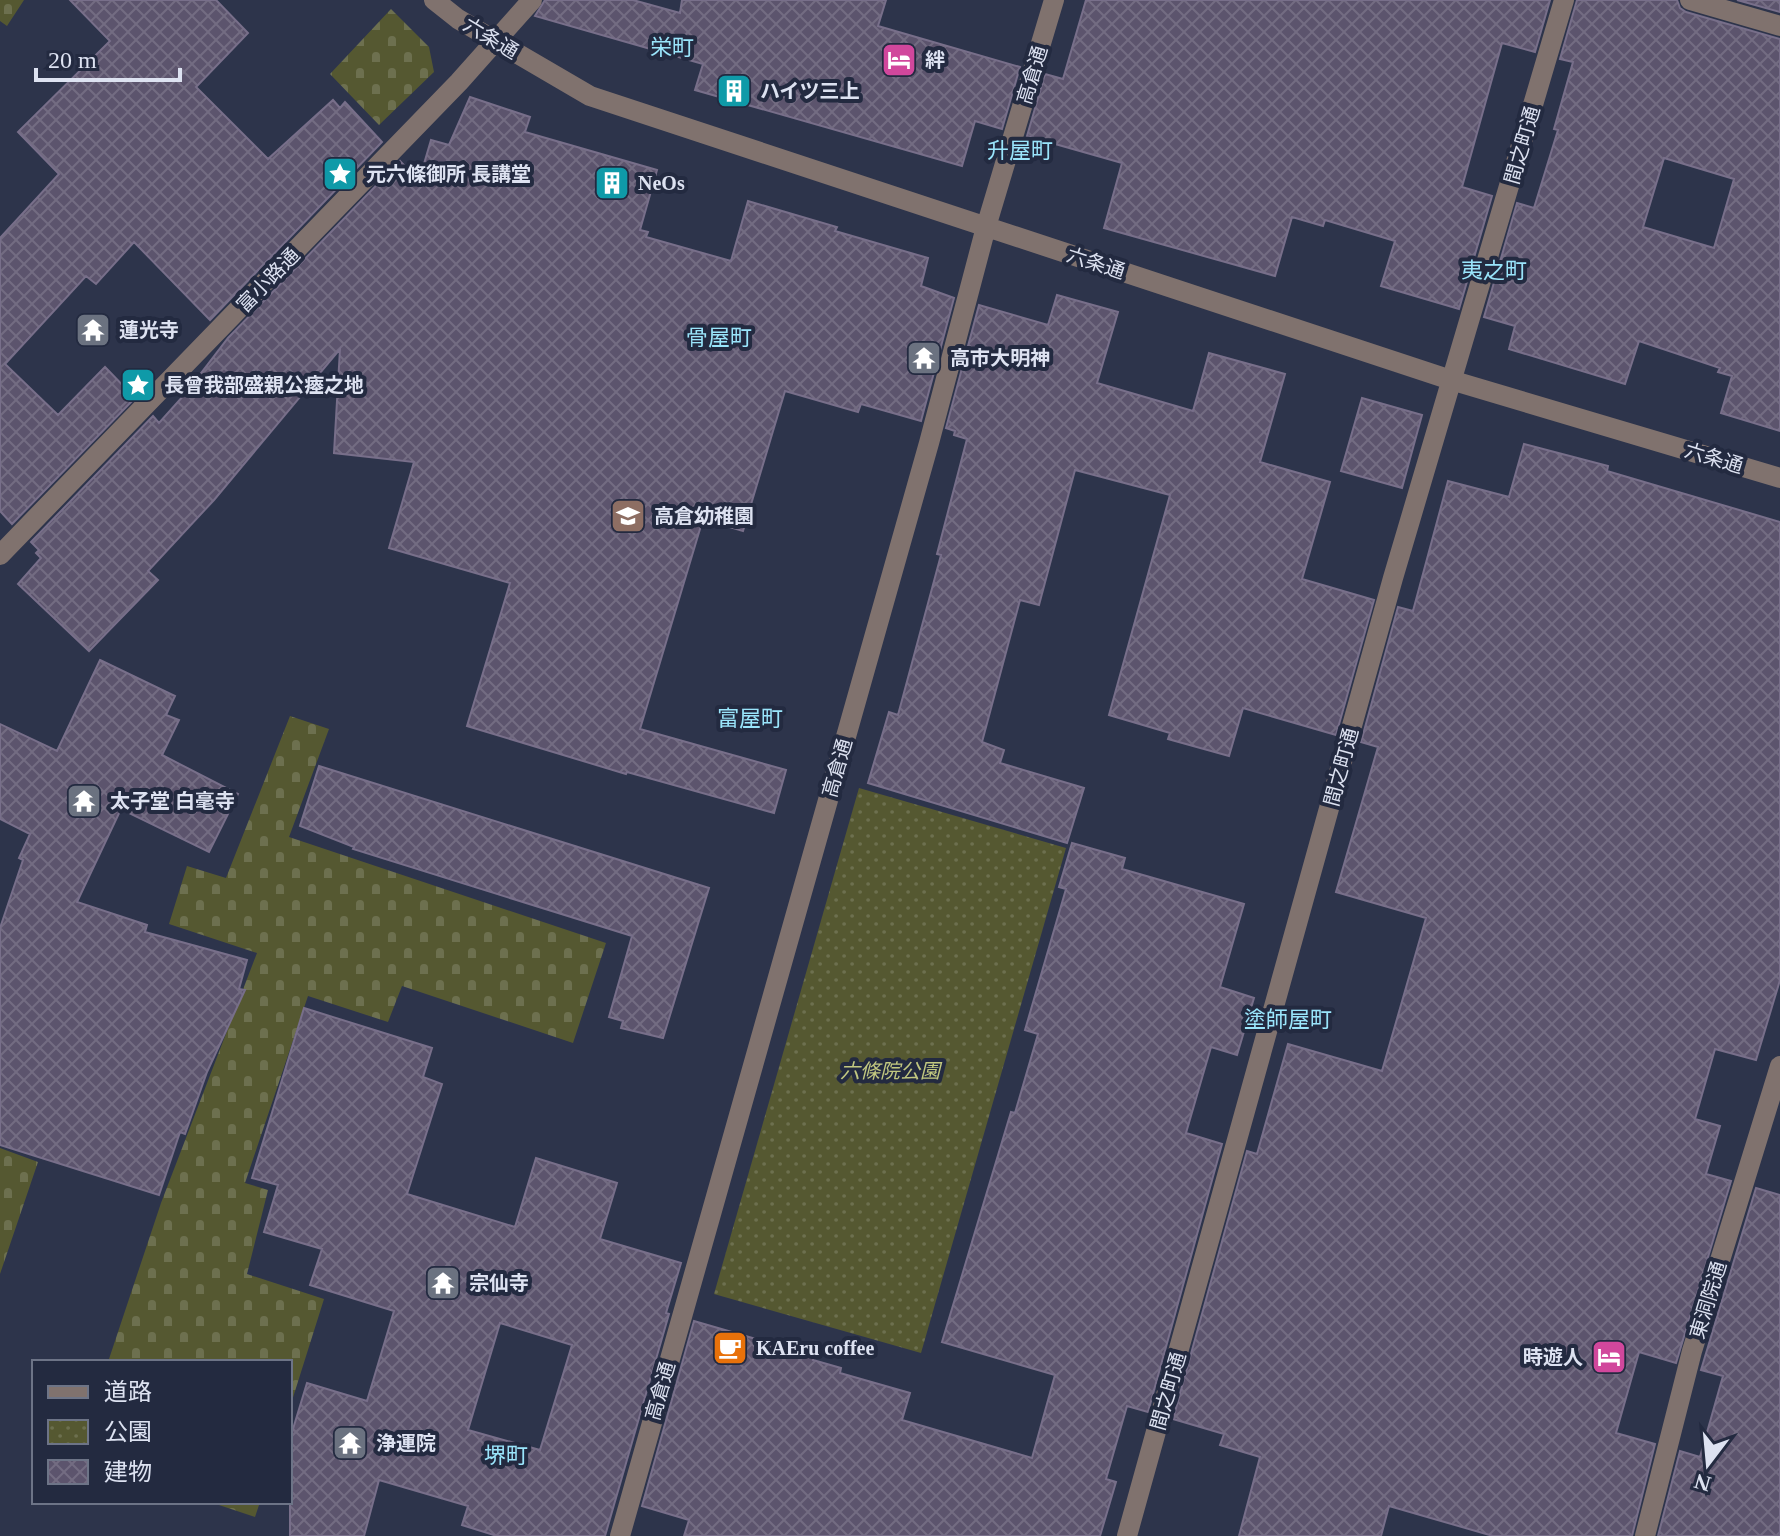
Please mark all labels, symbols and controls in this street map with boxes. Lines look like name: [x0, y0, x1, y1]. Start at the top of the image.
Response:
street label: 六条通: [460, 13, 522, 63]
scale bar: [36, 32, 180, 82]
district label: 栄町: [650, 35, 694, 60]
hotel icon: 絆: [880, 41, 918, 79]
street label: 高倉通: [1013, 43, 1051, 107]
text: 20 m: [48, 47, 97, 73]
place label: 絆: [925, 49, 945, 71]
building icon: ハイツ三上: [715, 72, 753, 110]
place label: ハイツ三上: [760, 80, 860, 102]
street label: 間之町通: [1500, 104, 1544, 186]
district label: 升屋町: [987, 138, 1053, 163]
place icon: 元六條御所 長講堂: [321, 155, 359, 193]
place label: 元六條御所 長講堂: [366, 163, 531, 185]
building icon: NeOs: [593, 164, 631, 202]
place label: NeOs: [638, 172, 685, 194]
street label: 六条通: [1064, 243, 1128, 283]
street label: 富小路通: [232, 244, 304, 316]
district label: 夷之町: [1461, 258, 1527, 283]
temple icon: 蓮光寺: [74, 311, 112, 349]
place label: 蓮光寺: [119, 319, 179, 341]
district label: 骨屋町: [686, 325, 752, 350]
temple icon: 高市大明神: [905, 339, 943, 377]
place label: 高市大明神: [950, 347, 1050, 369]
place icon: 長曾我部盛親公瘞之地: [119, 366, 157, 404]
place label: 長曾我部盛親公瘞之地: [164, 374, 364, 396]
street label: 六条通: [1682, 439, 1746, 477]
school or university icon: 高倉幼稚園: [609, 497, 647, 535]
place label: 高倉幼稚園: [654, 505, 754, 527]
district label: 富屋町: [717, 706, 783, 731]
street label: 間之町通: [1320, 726, 1362, 808]
street label: 高倉通: [818, 736, 856, 800]
temple icon: 太子堂 白毫寺: [65, 782, 103, 820]
place label: 太子堂 白毫寺: [110, 790, 235, 812]
district label: 塗師屋町: [1244, 1007, 1332, 1032]
park label: 六條院公園: [840, 1060, 943, 1082]
street label: 東洞院通: [1686, 1259, 1730, 1341]
temple icon: 宗仙寺: [424, 1264, 462, 1302]
place label: 宗仙寺: [469, 1272, 529, 1294]
cafe icon: KAEru coffee: [711, 1329, 749, 1367]
place label: KAEru coffee: [756, 1337, 874, 1359]
hotel icon: 時遊人: [1590, 1338, 1628, 1376]
place label: 時遊人: [1523, 1346, 1583, 1368]
street label: 間之町通: [1146, 1350, 1190, 1432]
street label: 高倉通: [641, 1359, 679, 1423]
legend: [32, 1360, 292, 1504]
text: 道路: [104, 1379, 152, 1405]
text: 公園: [104, 1419, 152, 1445]
temple icon: 浄運院: [331, 1424, 369, 1462]
north arrow: [1668, 1424, 1748, 1504]
place label: 浄運院: [376, 1432, 436, 1454]
district label: 堺町: [484, 1443, 528, 1468]
text: 建物: [104, 1459, 152, 1485]
text: N: [1691, 1469, 1714, 1497]

